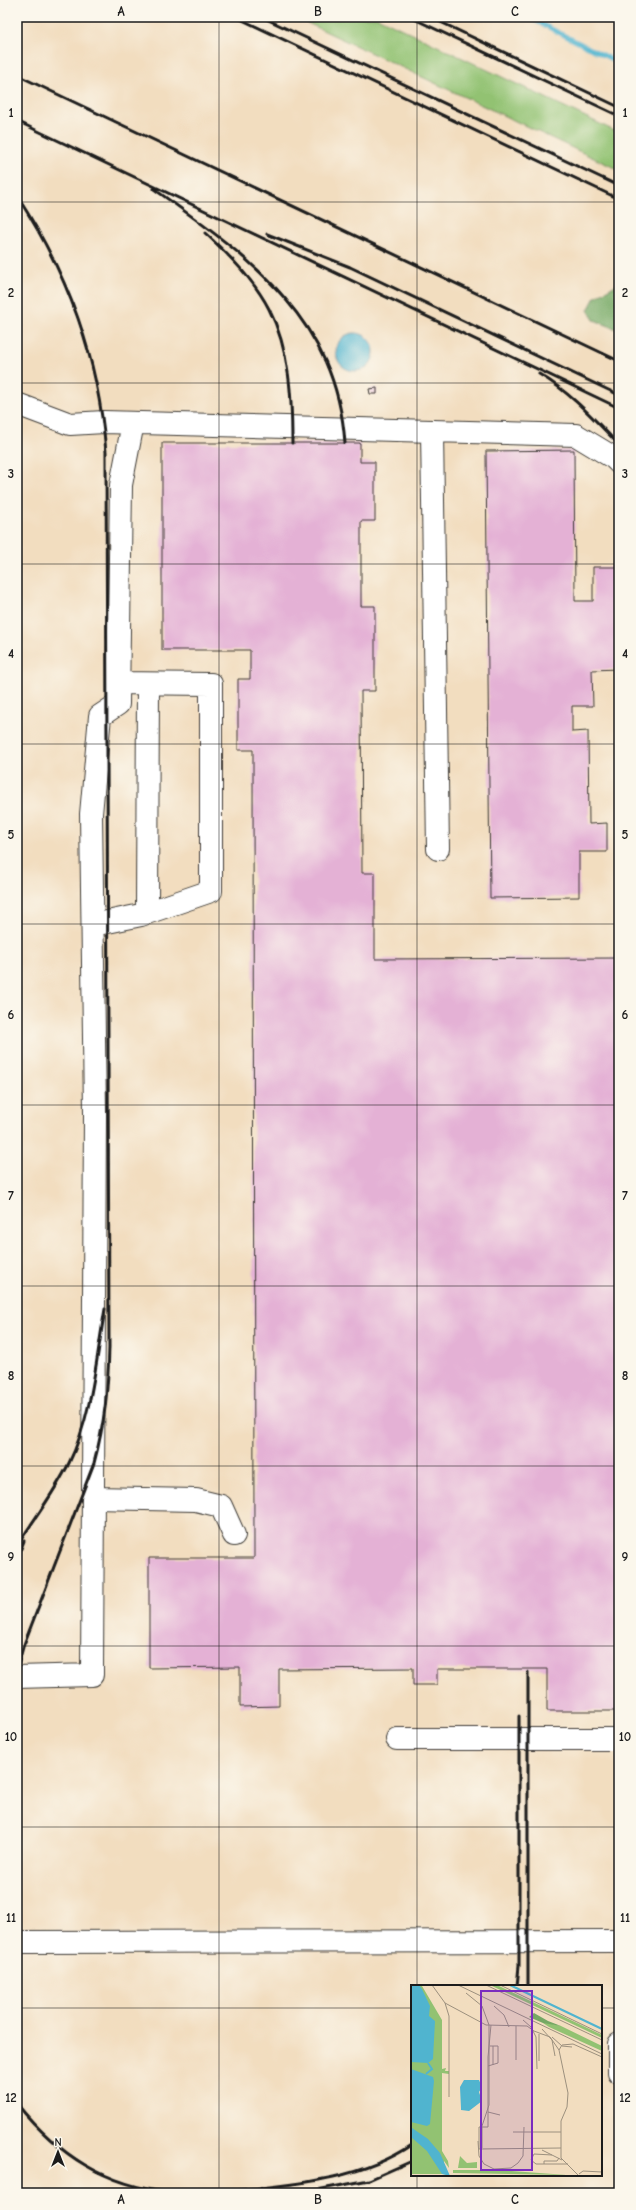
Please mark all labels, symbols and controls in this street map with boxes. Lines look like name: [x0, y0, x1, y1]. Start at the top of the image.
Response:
text: A: [117, 4, 125, 19]
text: B: [314, 4, 322, 19]
text: C: [511, 4, 519, 19]
text: 1: [8, 105, 14, 120]
text: 1: [622, 105, 628, 120]
text: 2: [8, 285, 14, 300]
text: 2: [622, 285, 628, 300]
text: 3: [8, 466, 14, 481]
text: 3: [622, 466, 628, 481]
text: 4: [8, 646, 14, 661]
text: 4: [622, 646, 628, 661]
text: 5: [8, 827, 15, 842]
text: 5: [622, 827, 629, 842]
text: 6: [8, 1007, 15, 1022]
text: 6: [622, 1007, 629, 1022]
text: 7: [8, 1188, 14, 1203]
text: 7: [622, 1188, 628, 1203]
text: 8: [8, 1368, 14, 1383]
text: 8: [622, 1368, 628, 1383]
text: 9: [8, 1549, 15, 1564]
text: 9: [622, 1549, 629, 1564]
text: 10: [5, 1729, 17, 1744]
text: 10: [619, 1729, 631, 1744]
text: 11: [6, 1910, 16, 1925]
text: 11: [620, 1910, 630, 1925]
inset map: [411, 1985, 602, 2176]
text: 12: [5, 2090, 17, 2105]
text: 12: [619, 2090, 631, 2105]
north arrow: [38, 2132, 78, 2172]
text: N: [54, 2136, 62, 2149]
text: A: [117, 2192, 125, 2207]
text: B: [314, 2192, 322, 2207]
text: C: [511, 2192, 519, 2207]

